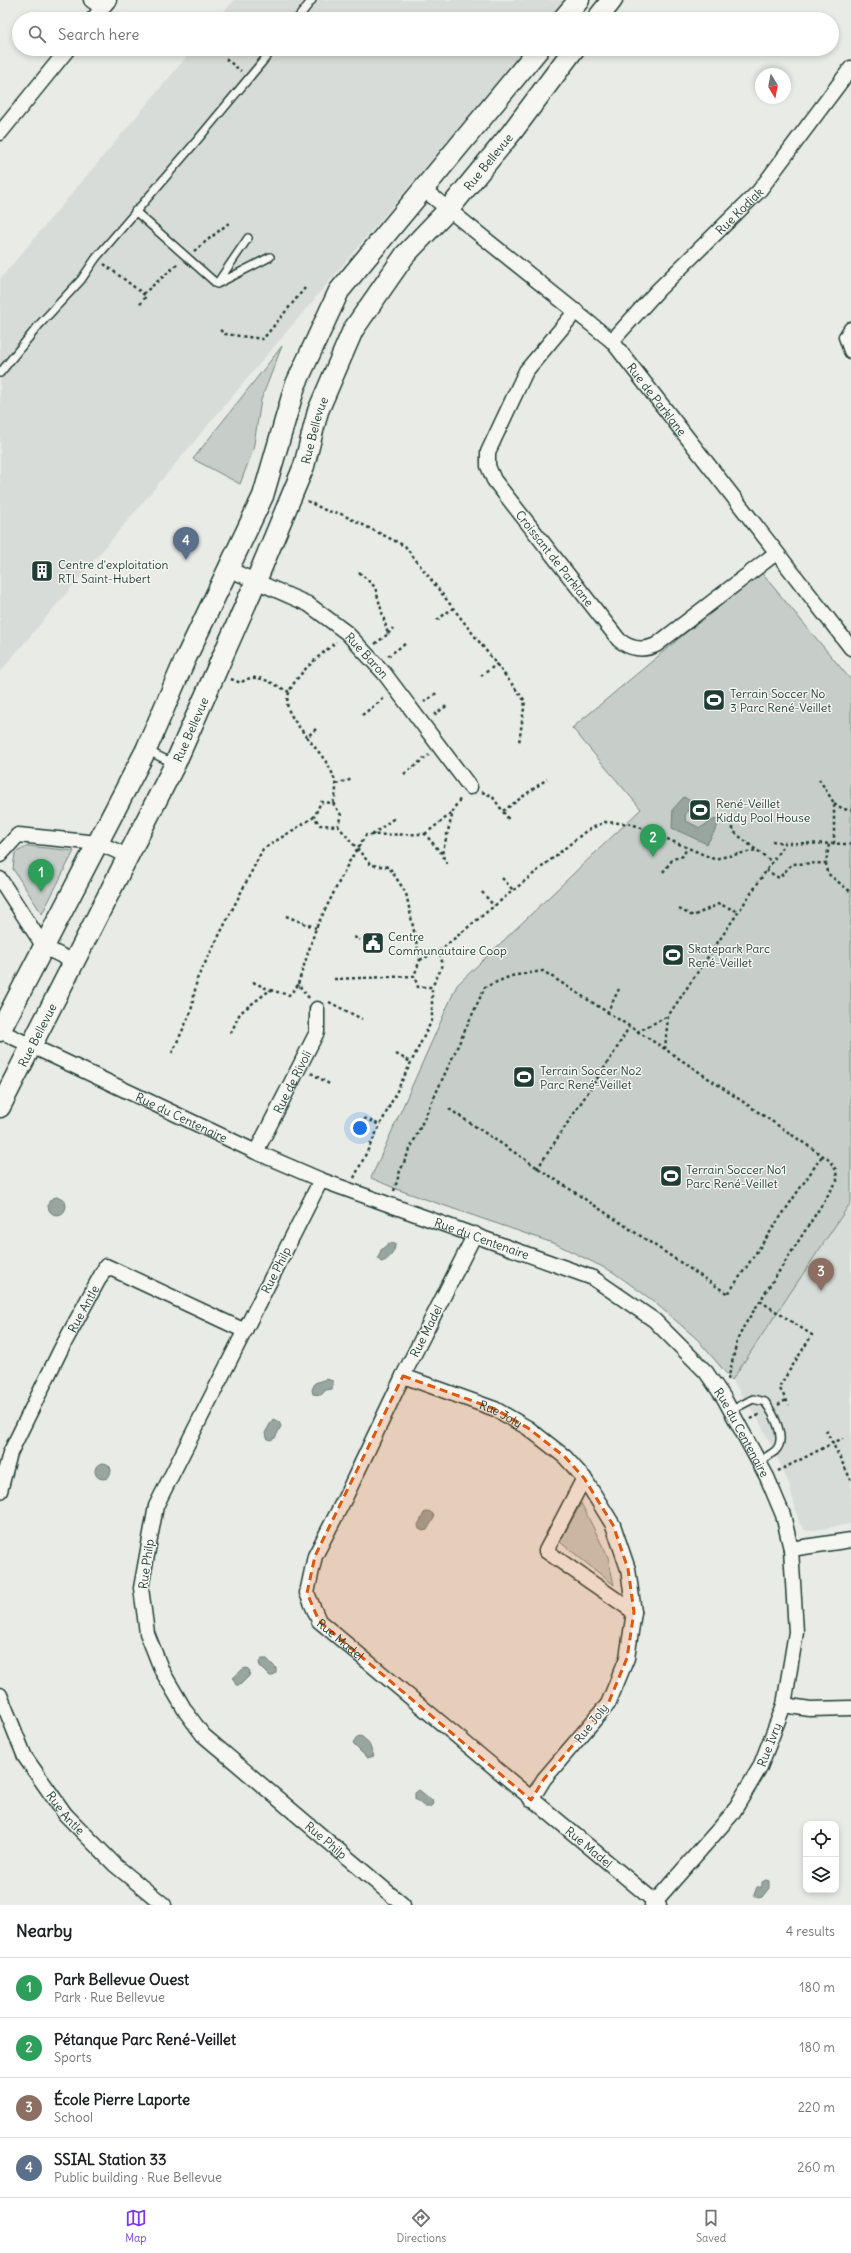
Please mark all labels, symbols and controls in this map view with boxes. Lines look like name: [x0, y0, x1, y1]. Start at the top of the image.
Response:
search box: [12, 12, 839, 56]
icon: search: [26, 23, 48, 45]
text: Search here: [58, 25, 139, 44]
north arrow: [755, 68, 791, 104]
street label: Rue Bellevue: [460, 130, 516, 193]
street label: Rue Kodiak: [712, 184, 766, 237]
street label: Rue de Parklane: [624, 360, 690, 438]
street label: Rue Bellevue: [297, 394, 331, 465]
street label: Croissant de Parklane: [513, 507, 597, 609]
pin: 4: [173, 527, 199, 560]
place label: Centre d'exploitation RTL Saint-Hubert: [58, 557, 169, 586]
building icon: Centre d'exploitation RTL Saint-Hubert: [29, 558, 55, 584]
street label: Rue Baron: [343, 629, 393, 681]
place label: Terrain Soccer No 3 Parc René-Veillet: [730, 686, 831, 715]
sports icon: Terrain Soccer No 3 Parc René-Veillet: [701, 687, 727, 713]
street label: Rue Bellevue: [169, 695, 211, 764]
place label: René-Veillet Kiddy Pool House: [716, 796, 810, 825]
sports icon: René-Veillet Kiddy Pool House: [687, 797, 713, 823]
pin: 2: [640, 824, 666, 857]
pin: 1: [28, 859, 54, 892]
place label: Centre Communautaire Coop: [388, 929, 507, 958]
public building icon: Centre Communautaire Coop: [360, 930, 386, 956]
place label: Skatepark Parc René-Veillet: [688, 941, 770, 970]
sports icon: Skatepark Parc René-Veillet: [660, 942, 686, 968]
street label: Rue Bellevue: [14, 1001, 59, 1069]
street label: Rue de Rivoli: [270, 1048, 314, 1116]
place label: Terrain Soccer No2 Parc René-Veillet: [540, 1063, 642, 1092]
sports icon: Terrain Soccer No2 Parc René-Veillet: [511, 1064, 537, 1090]
street label: Rue du Centenaire: [133, 1089, 230, 1145]
your location: [350, 1118, 370, 1138]
place label: Terrain Soccer No1 Parc René-Veillet: [686, 1162, 786, 1191]
sports icon: Terrain Soccer No1 Parc René-Veillet: [658, 1163, 684, 1189]
street label: Rue du Centenaire: [433, 1214, 531, 1262]
street label: Rue Philp: [258, 1244, 294, 1296]
pin: 3: [808, 1258, 834, 1291]
street label: Rue Antle: [64, 1282, 102, 1335]
street label: Rue Madel: [407, 1302, 445, 1360]
street label: Rue du Centenaire: [712, 1385, 773, 1479]
street label: Rue Joly: [478, 1397, 525, 1431]
street label: Rue Philp: [135, 1538, 157, 1590]
street label: Rue Madel: [314, 1615, 367, 1663]
street label: Rue Joly: [571, 1700, 611, 1746]
street label: Rue Ivry: [753, 1720, 784, 1769]
street label: Rue Antle: [44, 1788, 88, 1837]
street label: Rue Philp: [302, 1818, 350, 1862]
map controls: [803, 1821, 839, 1893]
button: locate: [803, 1821, 839, 1857]
street label: Rue Madel: [563, 1823, 616, 1871]
button: layers: [803, 1857, 839, 1893]
text: Nearby: [16, 1920, 72, 1942]
text: 4 results: [786, 1923, 835, 1940]
text: Park Bellevue Ouest: [54, 1970, 189, 1989]
text: 1: [26, 1979, 32, 1996]
text: 180 m: [799, 1979, 835, 1996]
text: Park · Rue Bellevue: [54, 1989, 165, 2006]
text: Pétanque Parc René-Veillet: [54, 2030, 236, 2049]
text: 2: [25, 2039, 33, 2056]
text: 180 m: [799, 2039, 835, 2056]
text: Sports: [54, 2049, 92, 2066]
text: École Pierre Laporte: [54, 2090, 190, 2109]
text: 3: [25, 2099, 33, 2116]
text: 220 m: [798, 2099, 835, 2116]
text: School: [54, 2109, 93, 2126]
text: SSIAL Station 33: [54, 2150, 166, 2169]
text: 4: [25, 2159, 33, 2176]
text: 260 m: [797, 2159, 835, 2176]
text: Public building · Rue Bellevue: [54, 2169, 222, 2186]
tab: Map: [125, 2207, 147, 2245]
tab: Directions: [397, 2207, 446, 2245]
tab: Saved: [696, 2207, 726, 2245]

